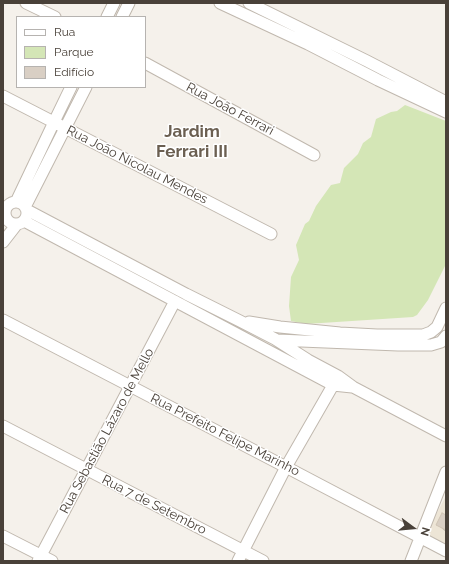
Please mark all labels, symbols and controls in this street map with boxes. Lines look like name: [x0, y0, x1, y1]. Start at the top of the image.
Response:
legend: [16, 16, 146, 88]
text: Rua: [54, 25, 75, 39]
text: Parque: [54, 45, 94, 59]
text: Edifício: [54, 65, 94, 79]
street label: Rua João Ferrari: [184, 79, 276, 139]
district label: Jardim Ferrari III: [156, 122, 228, 162]
street label: Rua João Nicolau Mendes: [64, 123, 210, 207]
street label: Rua Sebastião Lázaro de Mello: [57, 346, 157, 516]
street label: Rua Prefeito Felipe Marinho: [148, 391, 302, 479]
street label: Rua 7 de Setembro: [99, 472, 209, 538]
north arrow: [393, 508, 433, 548]
text: N: [418, 526, 432, 537]

